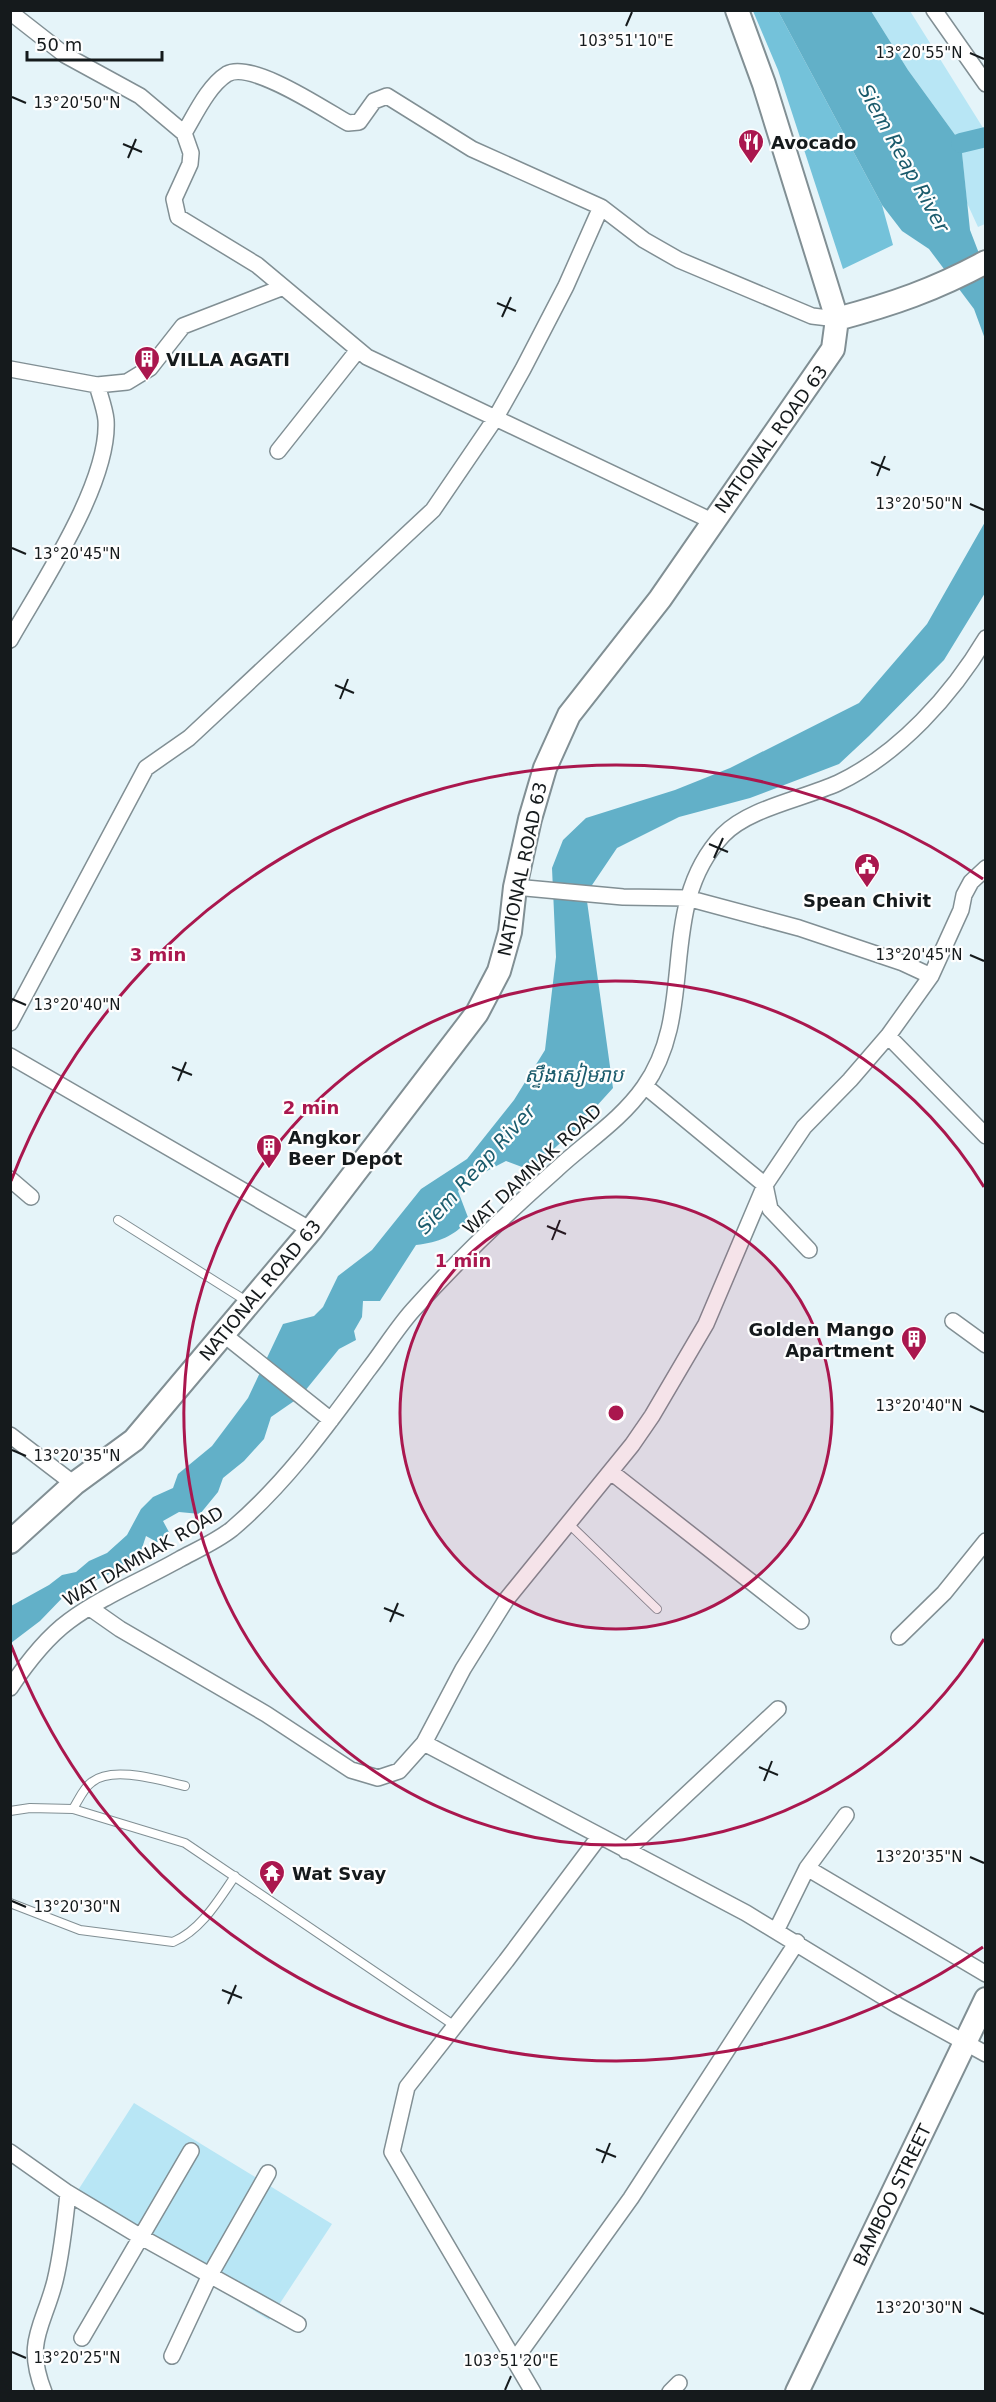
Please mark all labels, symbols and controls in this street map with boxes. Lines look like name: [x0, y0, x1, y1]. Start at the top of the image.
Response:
scale bar: [27, 24, 162, 62]
text: 103°51'10"E: [579, 32, 673, 50]
text: 50 m: [36, 34, 82, 55]
text: 13°20'55"N: [875, 44, 963, 62]
water label: Siem Reap River: [853, 80, 956, 238]
text: 13°20'50"N: [33, 94, 121, 112]
restaurant icon: Avocado: [736, 127, 766, 165]
place label: Avocado: [771, 132, 856, 153]
building icon: VILLA AGATI: [132, 344, 162, 382]
place label: VILLA AGATI: [166, 349, 290, 370]
street label: NATIONAL ROAD 63: [710, 361, 832, 517]
text: 13°20'50"N: [875, 495, 963, 513]
text: 13°20'45"N: [33, 545, 121, 563]
street label: NATIONAL ROAD 63: [493, 780, 551, 958]
public building icon: Spean Chivit: [852, 851, 882, 889]
place label: Spean Chivit: [803, 890, 931, 911]
text: 3 min: [130, 944, 186, 965]
text: 13°20'45"N: [875, 946, 963, 964]
text: 13°20'40"N: [33, 996, 121, 1014]
water label: ស្ទឹងសៀមរាប: [524, 1062, 626, 1088]
text: 2 min: [283, 1097, 339, 1118]
water label: Siem Reap River: [412, 1098, 542, 1239]
street label: WAT DAMNAK ROAD: [458, 1099, 606, 1239]
place label: Angkor Beer Depot: [288, 1127, 403, 1169]
building icon: Angkor Beer Depot: [254, 1132, 284, 1170]
street label: NATIONAL ROAD 63: [195, 1215, 325, 1365]
text: 1 min: [435, 1250, 491, 1271]
place label: Golden Mango Apartment: [748, 1319, 894, 1361]
building icon: Golden Mango Apartment: [899, 1324, 929, 1362]
text: 13°20'40"N: [875, 1397, 963, 1415]
centre of rings: [606, 1403, 626, 1423]
text: 13°20'35"N: [33, 1447, 121, 1465]
street label: WAT DAMNAK ROAD: [59, 1501, 227, 1611]
text: 13°20'35"N: [875, 1848, 963, 1866]
temple icon: Wat Svay: [257, 1858, 287, 1896]
place label: Wat Svay: [292, 1863, 387, 1884]
text: 13°20'30"N: [33, 1898, 121, 1916]
street label: BAMBOO STREET: [849, 2120, 936, 2269]
text: 13°20'30"N: [875, 2299, 963, 2317]
text: 13°20'25"N: [33, 2349, 121, 2367]
text: 103°51'20"E: [464, 2352, 558, 2370]

